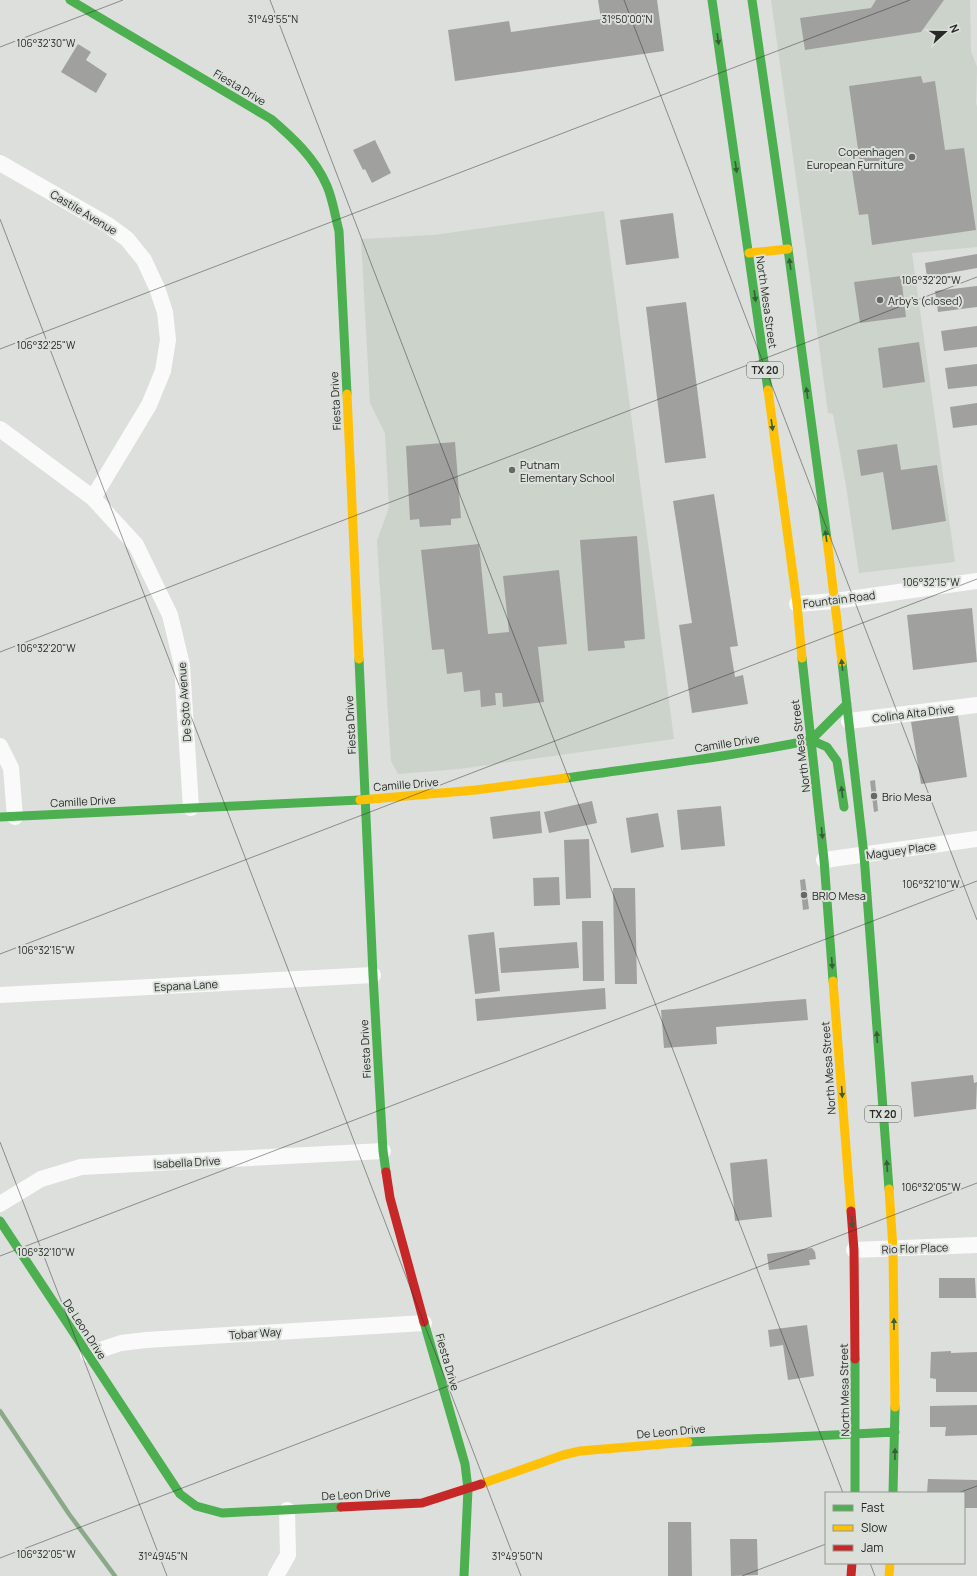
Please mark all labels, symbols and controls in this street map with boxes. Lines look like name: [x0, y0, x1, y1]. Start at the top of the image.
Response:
text: 31°49'55"N: [248, 12, 298, 26]
text: 31°50'00"N: [602, 12, 653, 26]
north arrow: [925, 12, 965, 52]
text: N: [946, 22, 963, 35]
one-way arrow: [715, 33, 721, 45]
text: 106°32'30"W: [17, 36, 76, 50]
street label: Fiesta Drive: [211, 65, 270, 109]
place label: Copenhagen European Furniture: [807, 144, 905, 172]
marker: Copenhagen European Furniture: [907, 152, 917, 162]
one-way arrow: [733, 161, 739, 173]
street label: Castile Avenue: [48, 186, 121, 238]
street label: North Mesa Street: [753, 255, 781, 349]
one-way arrow: [787, 258, 793, 270]
text: 106°32'20"W: [901, 273, 961, 287]
one-way arrow: [751, 290, 758, 302]
place label: Arby's (closed): [888, 293, 963, 308]
marker: Arby's (closed): [875, 295, 885, 305]
text: 106°32'25"W: [17, 338, 76, 352]
road number: TX 20: [747, 362, 783, 378]
street label: Fiesta Drive: [326, 371, 344, 431]
one-way arrow: [804, 387, 810, 399]
one-way arrow: [769, 419, 775, 431]
place label: Putnam Elementary School: [520, 457, 615, 485]
marker: Putnam Elementary School: [507, 465, 517, 475]
one-way arrow: [823, 530, 829, 542]
text: 106°32'15"W: [902, 575, 960, 589]
street label: Fountain Road: [802, 587, 876, 611]
text: 106°32'20"W: [16, 641, 76, 655]
one-way arrow: [839, 659, 846, 671]
street label: De Soto Avenue: [174, 661, 194, 742]
street label: Fiesta Drive: [341, 695, 359, 755]
street label: North Mesa Street: [787, 699, 813, 793]
street label: Colina Alta Drive: [871, 700, 955, 725]
street label: Camille Drive: [694, 730, 761, 756]
street label: Camille Drive: [373, 774, 440, 794]
one-way arrow: [839, 786, 845, 798]
place label: Brio Mesa: [882, 789, 932, 804]
marker: Brio Mesa: [869, 791, 879, 801]
street label: Camille Drive: [50, 792, 117, 810]
one-way arrow: [818, 827, 825, 839]
street label: Maguey Place: [865, 838, 937, 862]
text: 106°32'10"W: [902, 877, 960, 891]
place label: BRIO Mesa: [812, 888, 866, 903]
marker: BRIO Mesa: [799, 890, 809, 900]
text: 106°32'15"W: [17, 943, 75, 957]
one-way arrow: [829, 957, 836, 969]
street label: Espana Lane: [154, 976, 219, 994]
street label: Fiesta Drive: [356, 1019, 374, 1079]
street label: North Mesa Street: [817, 1021, 839, 1115]
one-way arrow: [874, 1031, 881, 1043]
one-way arrow: [839, 1086, 846, 1098]
road number: TX 20: [865, 1106, 901, 1122]
street label: Isabella Drive: [153, 1153, 221, 1171]
one-way arrow: [883, 1160, 890, 1172]
text: 106°32'05"W: [901, 1180, 961, 1194]
one-way arrow: [848, 1216, 855, 1228]
street label: Rio Flor Place: [881, 1239, 949, 1257]
text: 106°32'10"W: [17, 1245, 75, 1259]
street label: De Leon Drive: [60, 1296, 110, 1363]
one-way arrow: [891, 1317, 897, 1330]
street label: Tobar Way: [228, 1324, 282, 1342]
street label: Fiesta Drive: [433, 1332, 463, 1393]
street label: North Mesa Street: [836, 1343, 852, 1437]
street label: De Leon Drive: [636, 1420, 707, 1441]
one-way arrow: [892, 1447, 898, 1460]
street label: De Leon Drive: [321, 1485, 391, 1503]
legend: [825, 1492, 965, 1564]
text: Fast: [861, 1499, 885, 1516]
text: Slow: [861, 1519, 887, 1536]
text: Jam: [861, 1539, 883, 1556]
text: 106°32'05"W: [16, 1547, 76, 1561]
text: 31°49'45"N: [138, 1549, 188, 1563]
text: 31°49'50"N: [492, 1549, 543, 1563]

